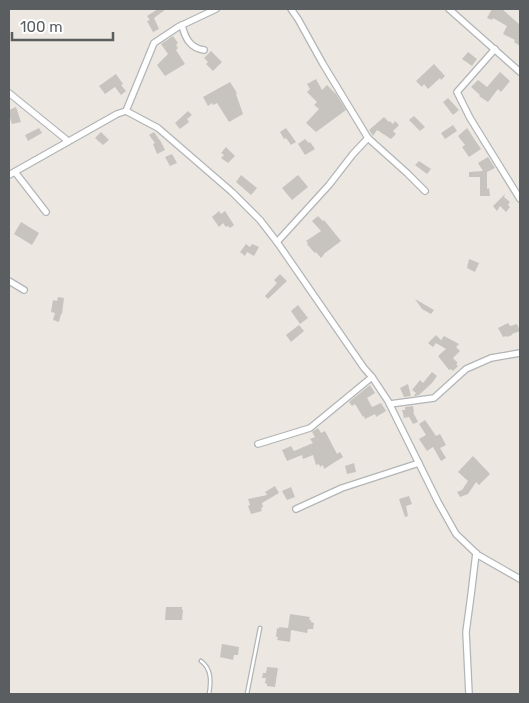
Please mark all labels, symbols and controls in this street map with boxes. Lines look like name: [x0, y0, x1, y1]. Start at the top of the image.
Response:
scale bar: [12, 10, 114, 42]
text: 100 m: [20, 18, 62, 36]

